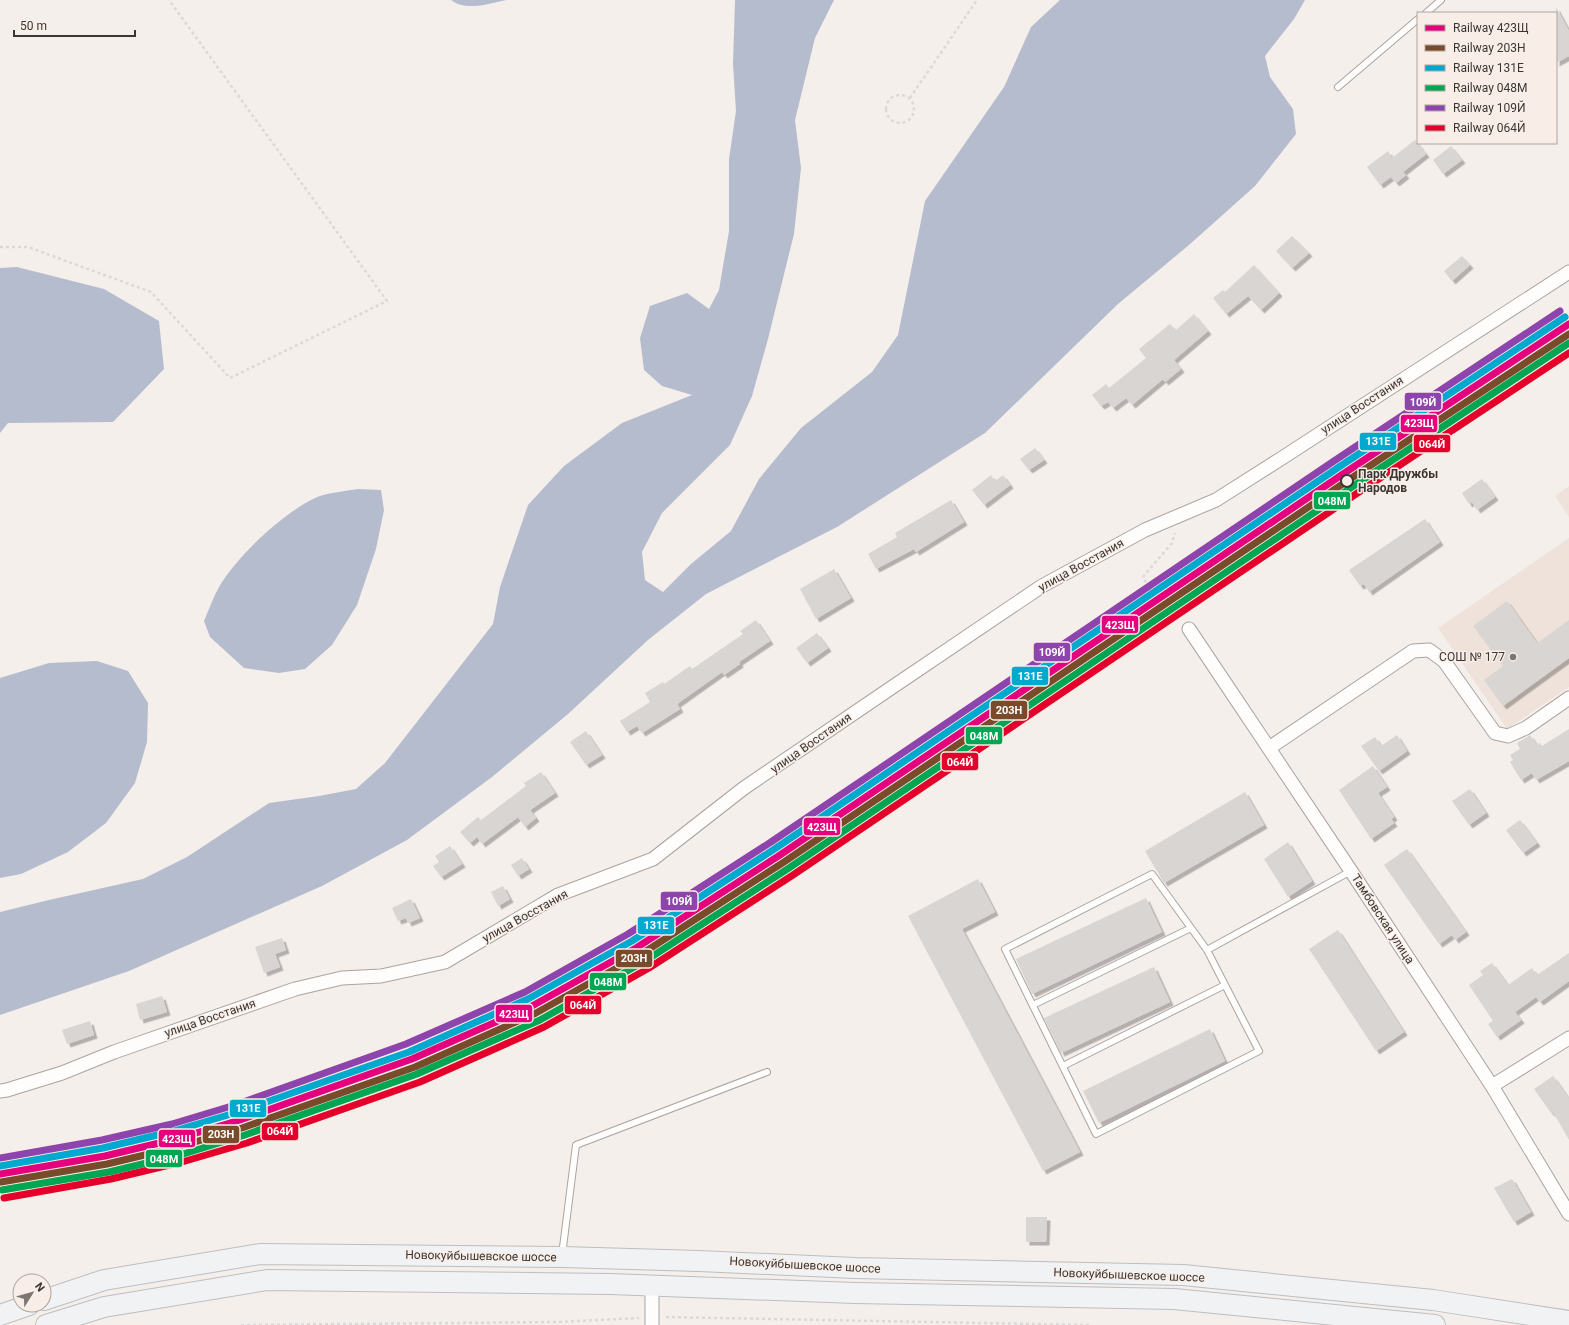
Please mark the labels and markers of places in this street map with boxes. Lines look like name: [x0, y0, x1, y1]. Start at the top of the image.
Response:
place label: Парк Дружбы Народов: [1358, 467, 1438, 495]
marker: Парк Дружбы Народов: [1340, 474, 1354, 488]
place label: СОШ № 177: [1439, 650, 1505, 664]
marker: СОШ № 177: [1508, 652, 1518, 662]

